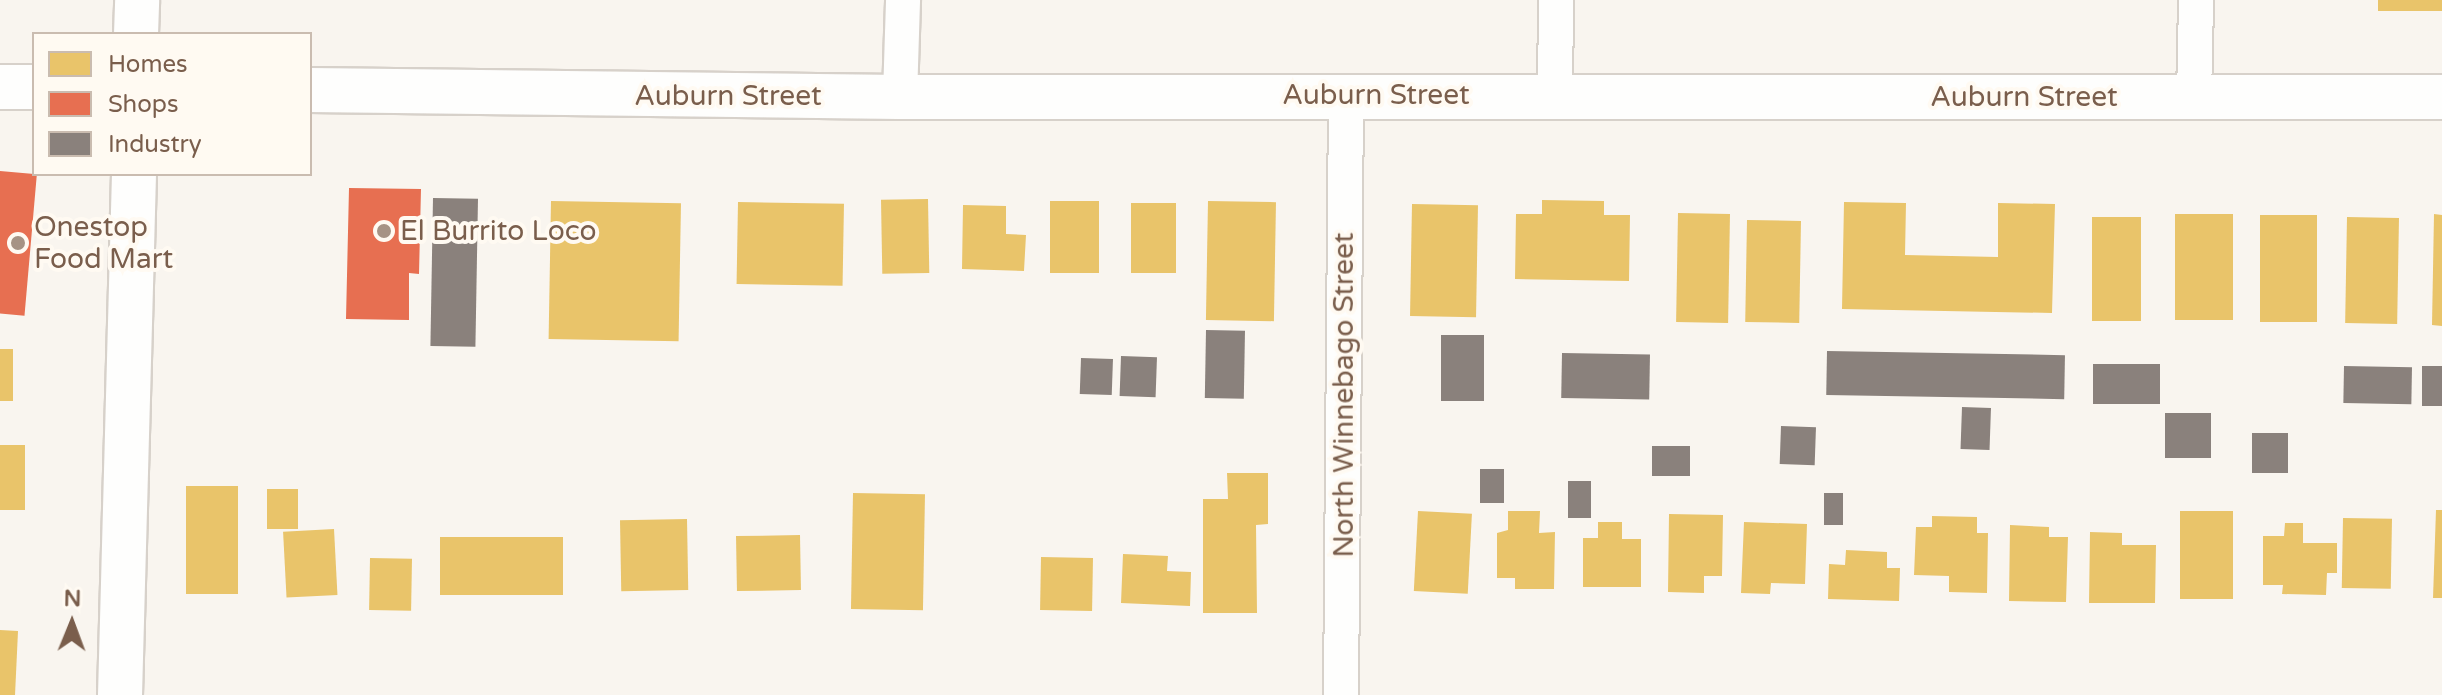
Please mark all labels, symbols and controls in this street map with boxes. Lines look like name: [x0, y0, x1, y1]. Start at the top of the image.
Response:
legend: [32, 32, 312, 176]
text: Homes: [108, 50, 188, 79]
street label: Auburn Street: [1282, 78, 1470, 112]
street label: Auburn Street: [634, 79, 822, 113]
street label: Auburn Street: [1930, 80, 2118, 114]
text: Shops: [108, 90, 178, 119]
text: Industry: [108, 130, 202, 159]
place label: Onestop Food Mart: [34, 210, 173, 276]
place label: El Burrito Loco: [400, 214, 597, 248]
marker: El Burrito Loco: [375, 222, 393, 240]
street label: North Winnebago Street: [1327, 232, 1361, 558]
marker: Onestop Food Mart: [9, 234, 27, 252]
north arrow: [32, 583, 112, 663]
text: N: [63, 586, 81, 612]

